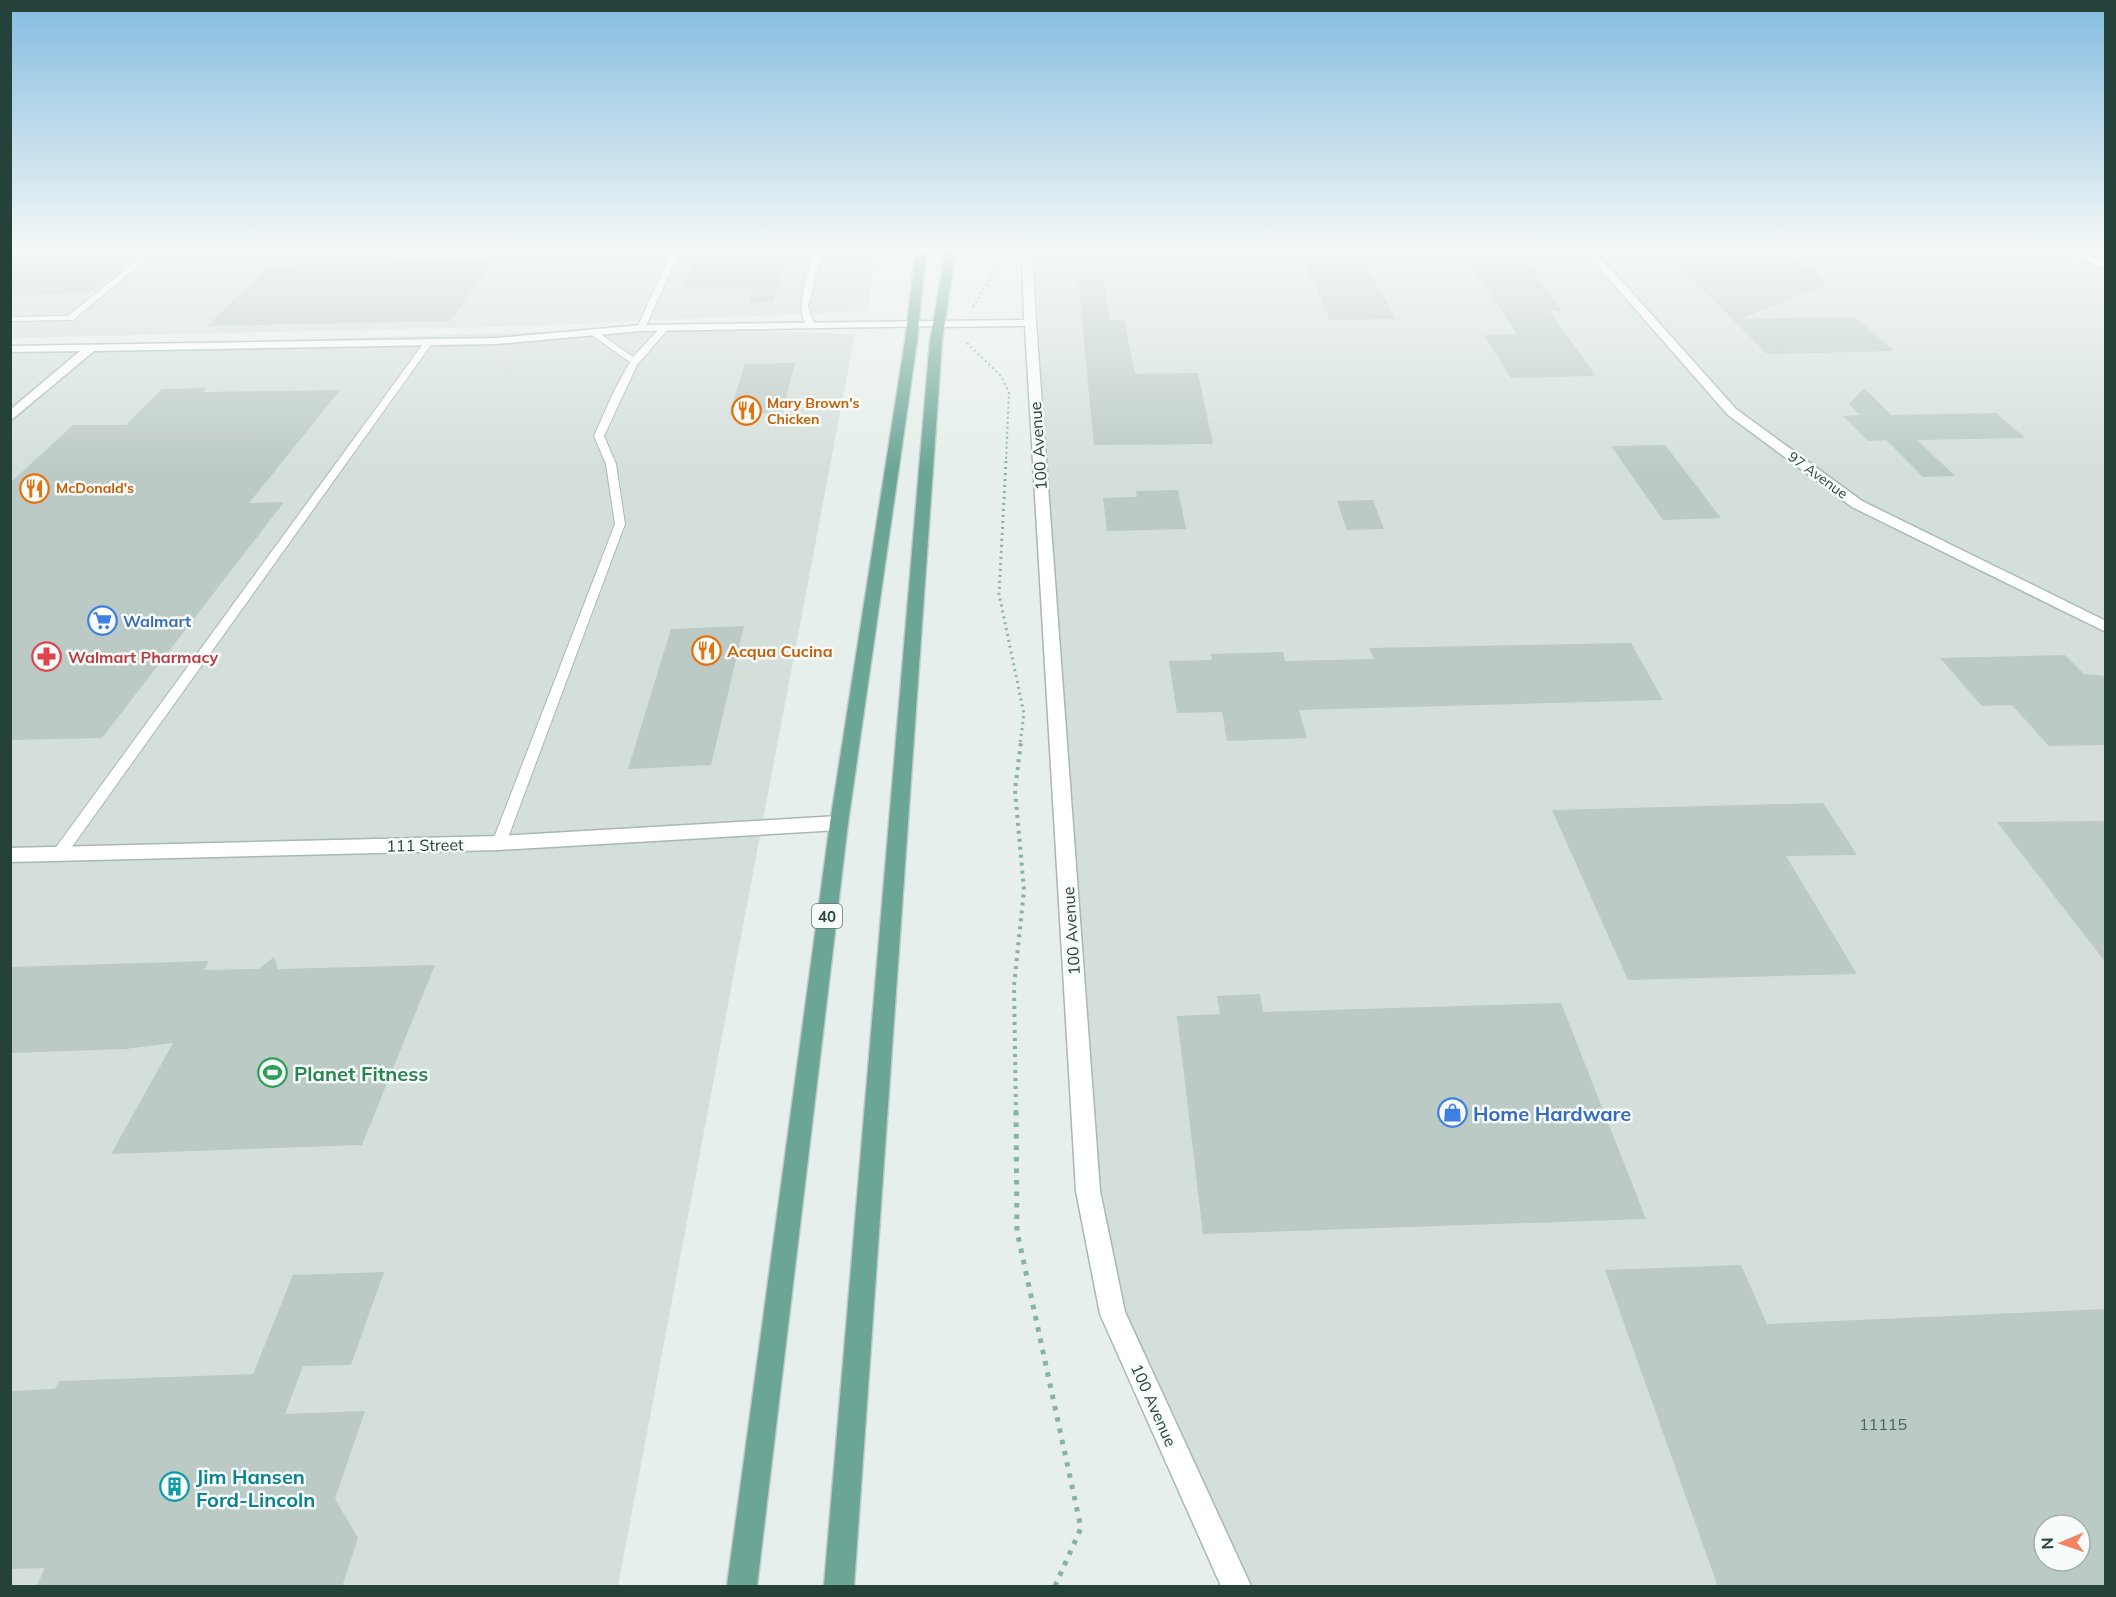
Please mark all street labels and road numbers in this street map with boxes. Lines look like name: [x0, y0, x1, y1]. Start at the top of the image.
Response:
street label: 100 Avenue: [1025, 401, 1051, 491]
street label: 97 Avenue: [1785, 447, 1851, 503]
street label: 111 Street: [386, 834, 464, 856]
street label: 100 Avenue: [1058, 886, 1084, 976]
road number: 40: [812, 904, 842, 928]
street label: 100 Avenue: [1127, 1360, 1181, 1450]

